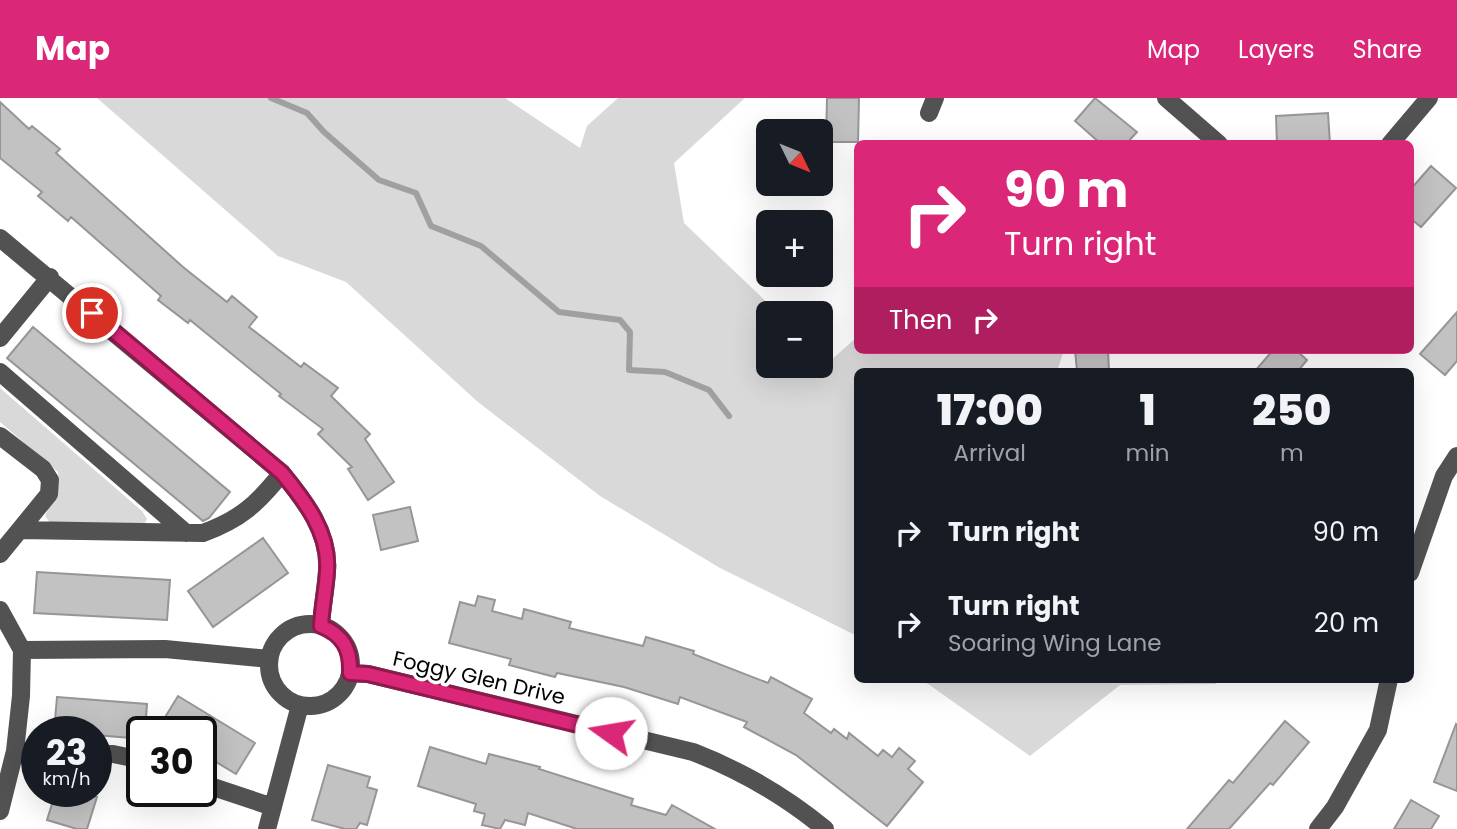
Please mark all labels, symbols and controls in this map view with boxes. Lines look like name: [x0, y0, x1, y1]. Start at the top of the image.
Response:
text: Map: [35, 25, 110, 72]
text: Map: [1147, 33, 1200, 66]
text: Layers: [1238, 33, 1314, 66]
text: Share: [1352, 33, 1422, 66]
north arrow: [756, 119, 833, 196]
map controls: [756, 119, 833, 378]
text: 90 m: [1004, 156, 1128, 224]
icon: right: [889, 168, 980, 259]
button: +: [756, 210, 833, 287]
text: Turn right: [1004, 221, 1156, 266]
pin: [62, 283, 122, 343]
icon: arrive: [73, 294, 111, 332]
button: −: [756, 301, 833, 378]
icon: right: [966, 301, 1004, 339]
text: Then: [889, 302, 952, 338]
text: 17:00: [937, 381, 1043, 440]
text: 1: [1139, 381, 1156, 440]
text: 250: [1252, 381, 1331, 440]
text: Arrival: [954, 437, 1026, 469]
text: min: [1126, 437, 1170, 469]
text: m: [1280, 437, 1304, 469]
icon: right: [889, 514, 927, 552]
text: Turn right: [948, 514, 1080, 550]
text: 90 m: [1313, 514, 1379, 550]
text: Turn right: [948, 588, 1080, 624]
icon: right: [889, 605, 927, 643]
text: 20 m: [1314, 605, 1379, 641]
text: Soaring Wing Lane: [948, 627, 1161, 659]
street label: Foggy Glen Drive: [390, 644, 568, 711]
position arrow: [574, 696, 648, 770]
speed limit sign: 30: [126, 716, 217, 807]
text: 23: [46, 728, 87, 777]
text: km/h: [43, 766, 90, 791]

